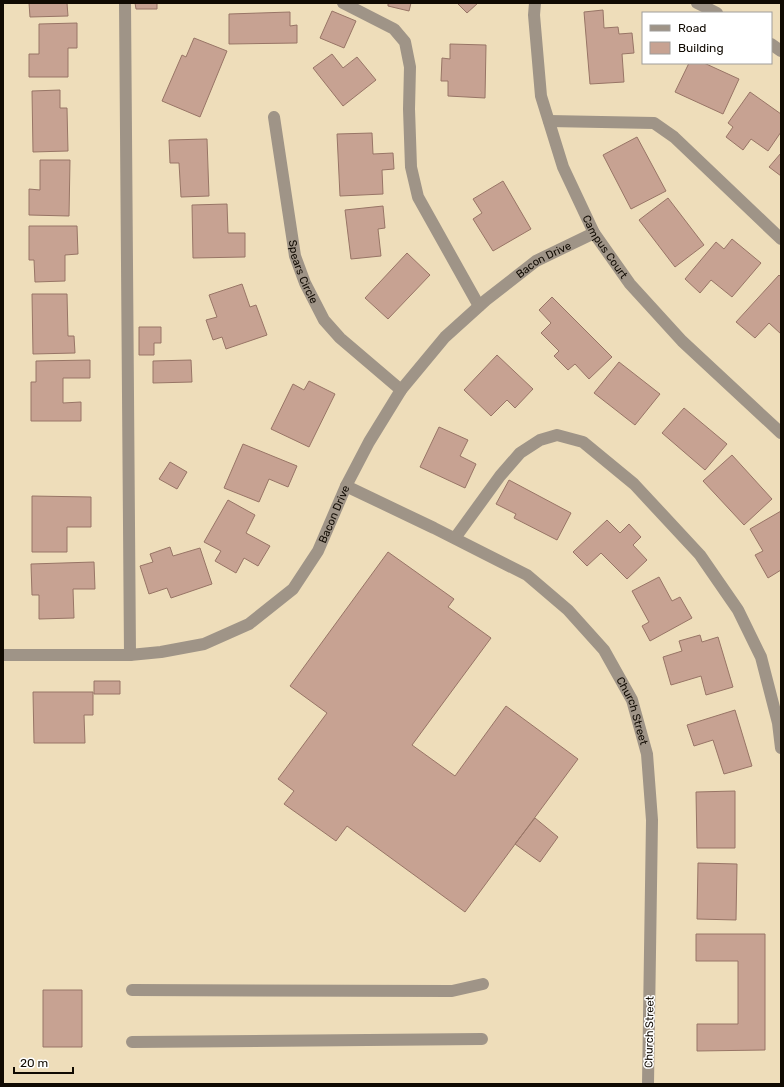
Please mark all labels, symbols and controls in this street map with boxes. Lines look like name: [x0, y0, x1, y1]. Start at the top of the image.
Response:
legend: [642, 12, 772, 64]
text: Road: [678, 21, 706, 35]
text: Building: [678, 41, 724, 55]
street label: Campus Court: [579, 213, 631, 282]
street label: Spears Circle: [286, 239, 320, 306]
street label: Bacon Drive: [514, 239, 573, 281]
street label: Bacon Drive: [316, 483, 353, 545]
street label: Church Street: [613, 675, 650, 747]
street label: Church Street: [642, 995, 657, 1068]
scale bar: [14, 1049, 73, 1075]
text: 20 m: [20, 1056, 48, 1070]

